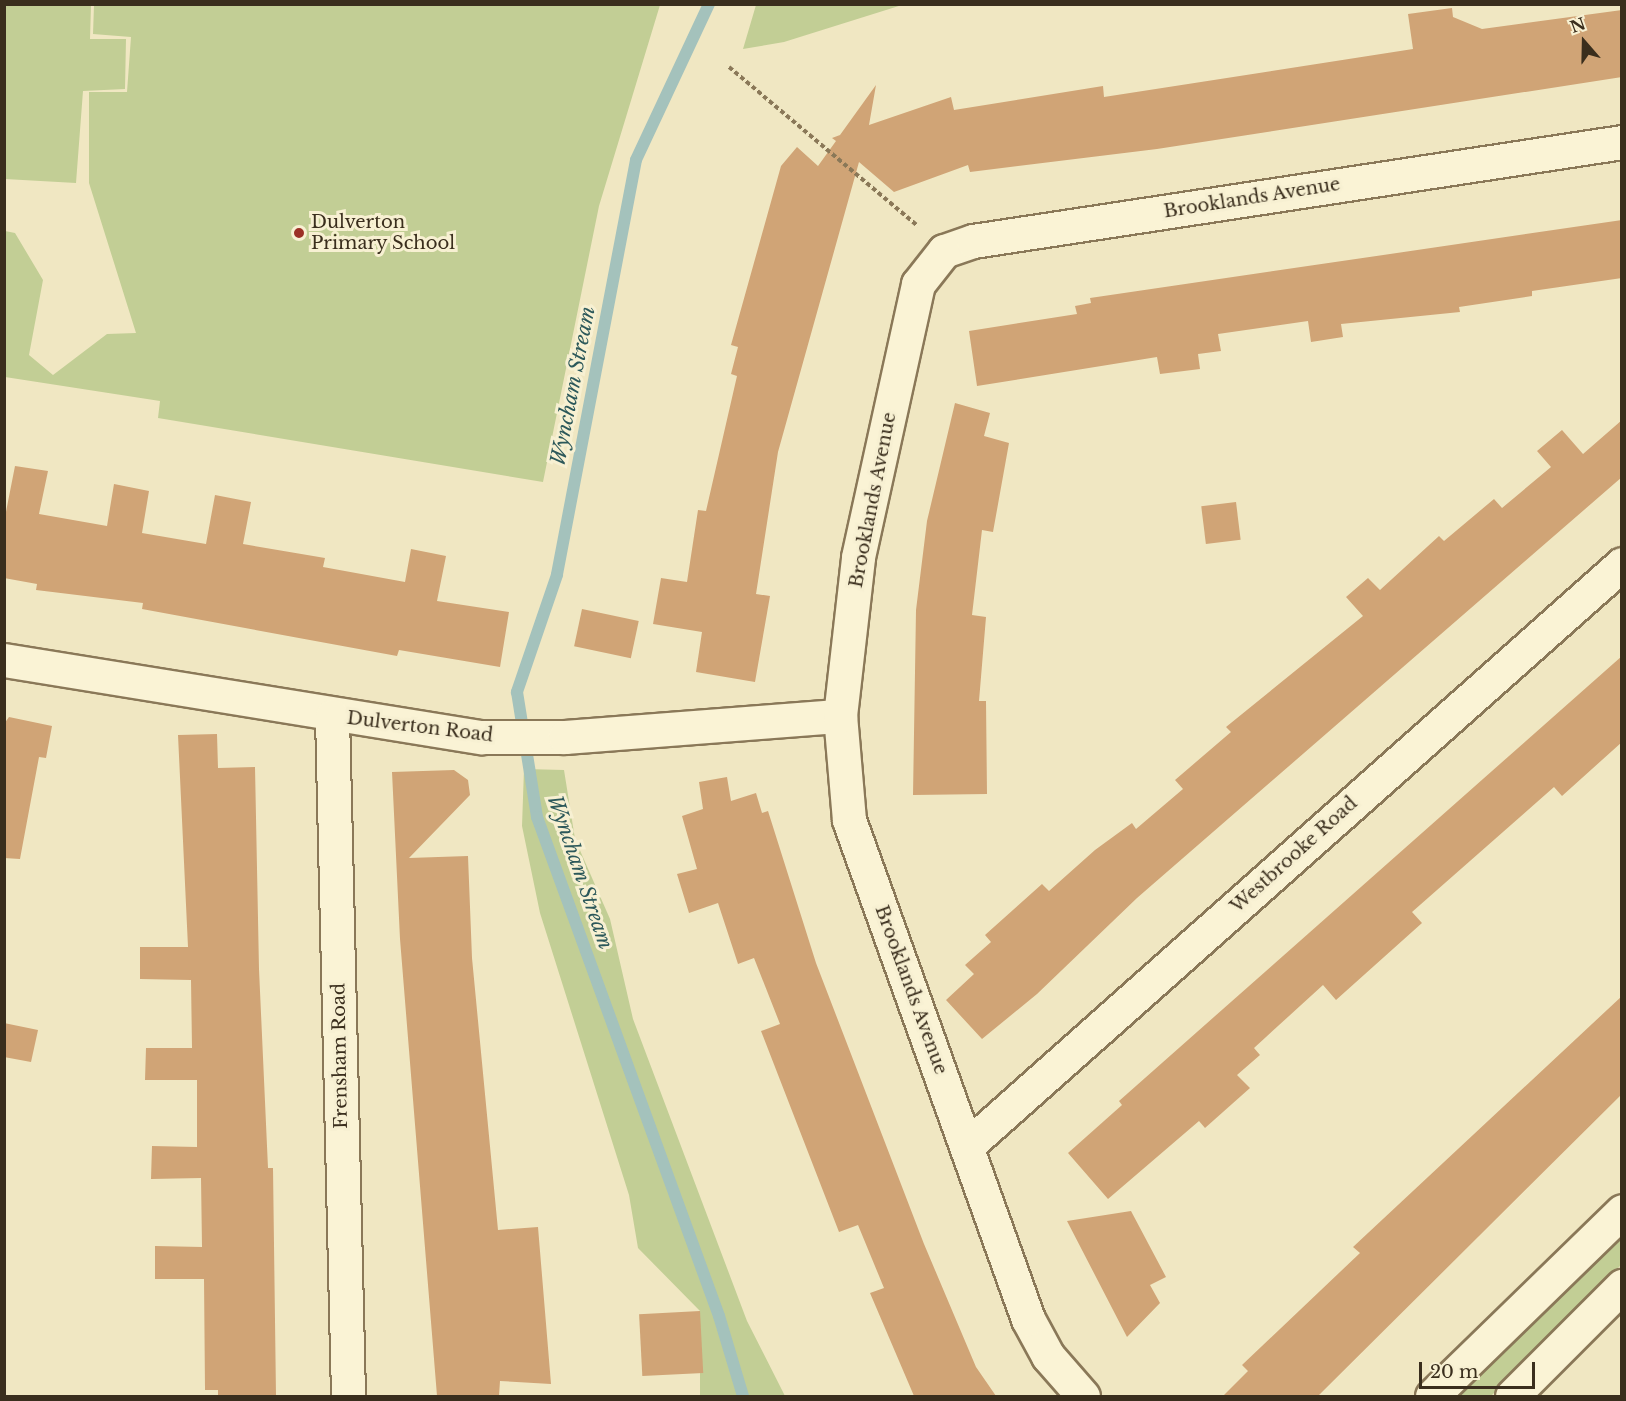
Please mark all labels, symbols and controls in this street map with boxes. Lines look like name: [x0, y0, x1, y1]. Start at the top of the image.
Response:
north arrow: [1554, 12, 1614, 72]
text: N: [1567, 13, 1588, 37]
street label: Brooklands Avenue: [1162, 173, 1342, 223]
place label: Dulverton Primary School: [311, 212, 456, 254]
marker: Dulverton Primary School: [292, 226, 306, 240]
water label: Wyncham Stream: [546, 304, 600, 468]
street label: Brooklands Avenue: [845, 410, 901, 590]
street label: Dulverton Road: [346, 707, 494, 747]
water label: Wyncham Stream: [542, 791, 618, 953]
street label: Westbrooke Road: [1226, 793, 1362, 917]
street label: Brooklands Avenue: [870, 902, 952, 1078]
street label: Frensham Road: [328, 983, 352, 1129]
scale bar: [1422, 1350, 1538, 1388]
text: 20 m: [1430, 1361, 1478, 1383]

